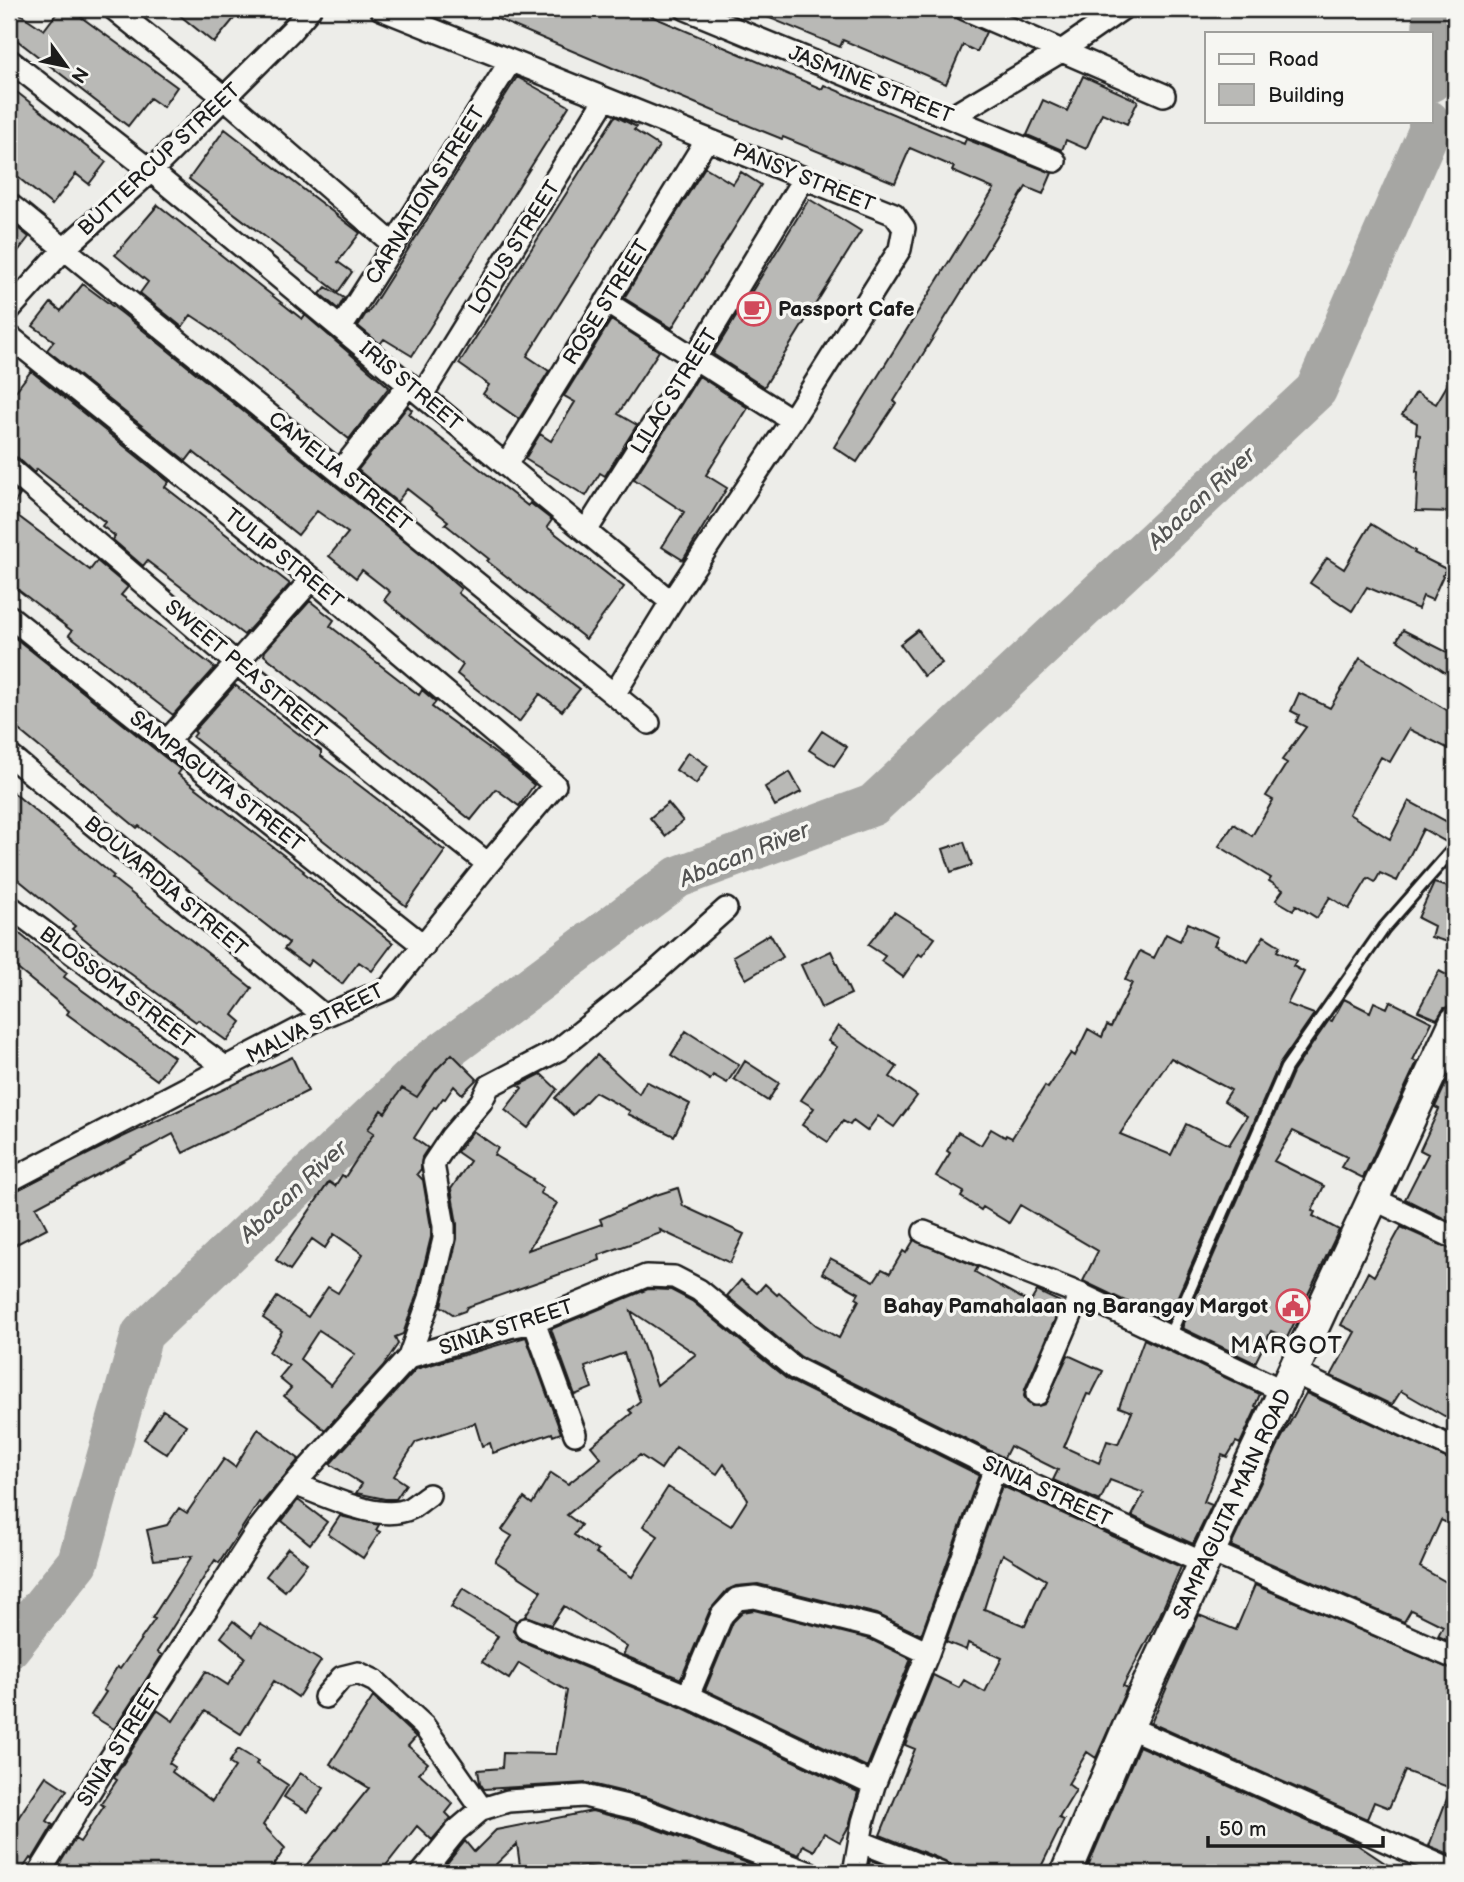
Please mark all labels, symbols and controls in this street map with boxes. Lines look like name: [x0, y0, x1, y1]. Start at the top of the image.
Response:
north arrow: [32, 32, 102, 102]
legend: [1205, 32, 1432, 122]
street label: JASMINE STREET: [785, 40, 957, 129]
text: Road: [1268, 47, 1319, 72]
text: N: [65, 62, 93, 87]
street label: BUTTERCUP STREET: [73, 77, 246, 241]
text: Building: [1268, 83, 1344, 108]
street label: CARNATION STREET: [360, 101, 491, 289]
street label: PANSY STREET: [729, 138, 879, 217]
street label: LOTUS STREET: [463, 176, 566, 319]
street label: ROSE STREET: [558, 235, 655, 369]
cafe icon: Passport Cafe: [735, 290, 773, 328]
place label: Passport Cafe: [778, 297, 915, 322]
street label: LILAC STREET: [626, 324, 723, 459]
street label: IRIS STREET: [354, 336, 467, 437]
street label: CAMELIA STREET: [263, 406, 416, 537]
water label: Abacan River: [1141, 440, 1263, 557]
street label: TULIP STREET: [219, 503, 348, 614]
street label: SWEET PEA STREET: [160, 595, 332, 744]
street label: SAMPAGUITA STREET: [125, 706, 309, 857]
street label: BOUVARDIA STREET: [79, 811, 252, 962]
water label: Abacan River: [674, 816, 815, 894]
street label: BLOSSOM STREET: [35, 921, 199, 1054]
street label: MALVA STREET: [242, 978, 388, 1069]
water label: Abacan River: [233, 1133, 355, 1250]
public building icon: Bahay Pamahalaan ng Barangay Margot: [1274, 1287, 1312, 1325]
street label: SINIA STREET: [436, 1294, 577, 1361]
place label: Bahay Pamahalaan ng Barangay Margot: [883, 1294, 1268, 1319]
district label: MARGOT: [1230, 1331, 1344, 1360]
street label: SAMPAGUITA MAIN ROAD: [1168, 1385, 1297, 1624]
street label: SINIA STREET: [978, 1451, 1116, 1532]
street label: SINIA STREET: [72, 1679, 167, 1811]
scale bar: [1208, 1805, 1384, 1849]
text: 50 m: [1219, 1817, 1266, 1842]

